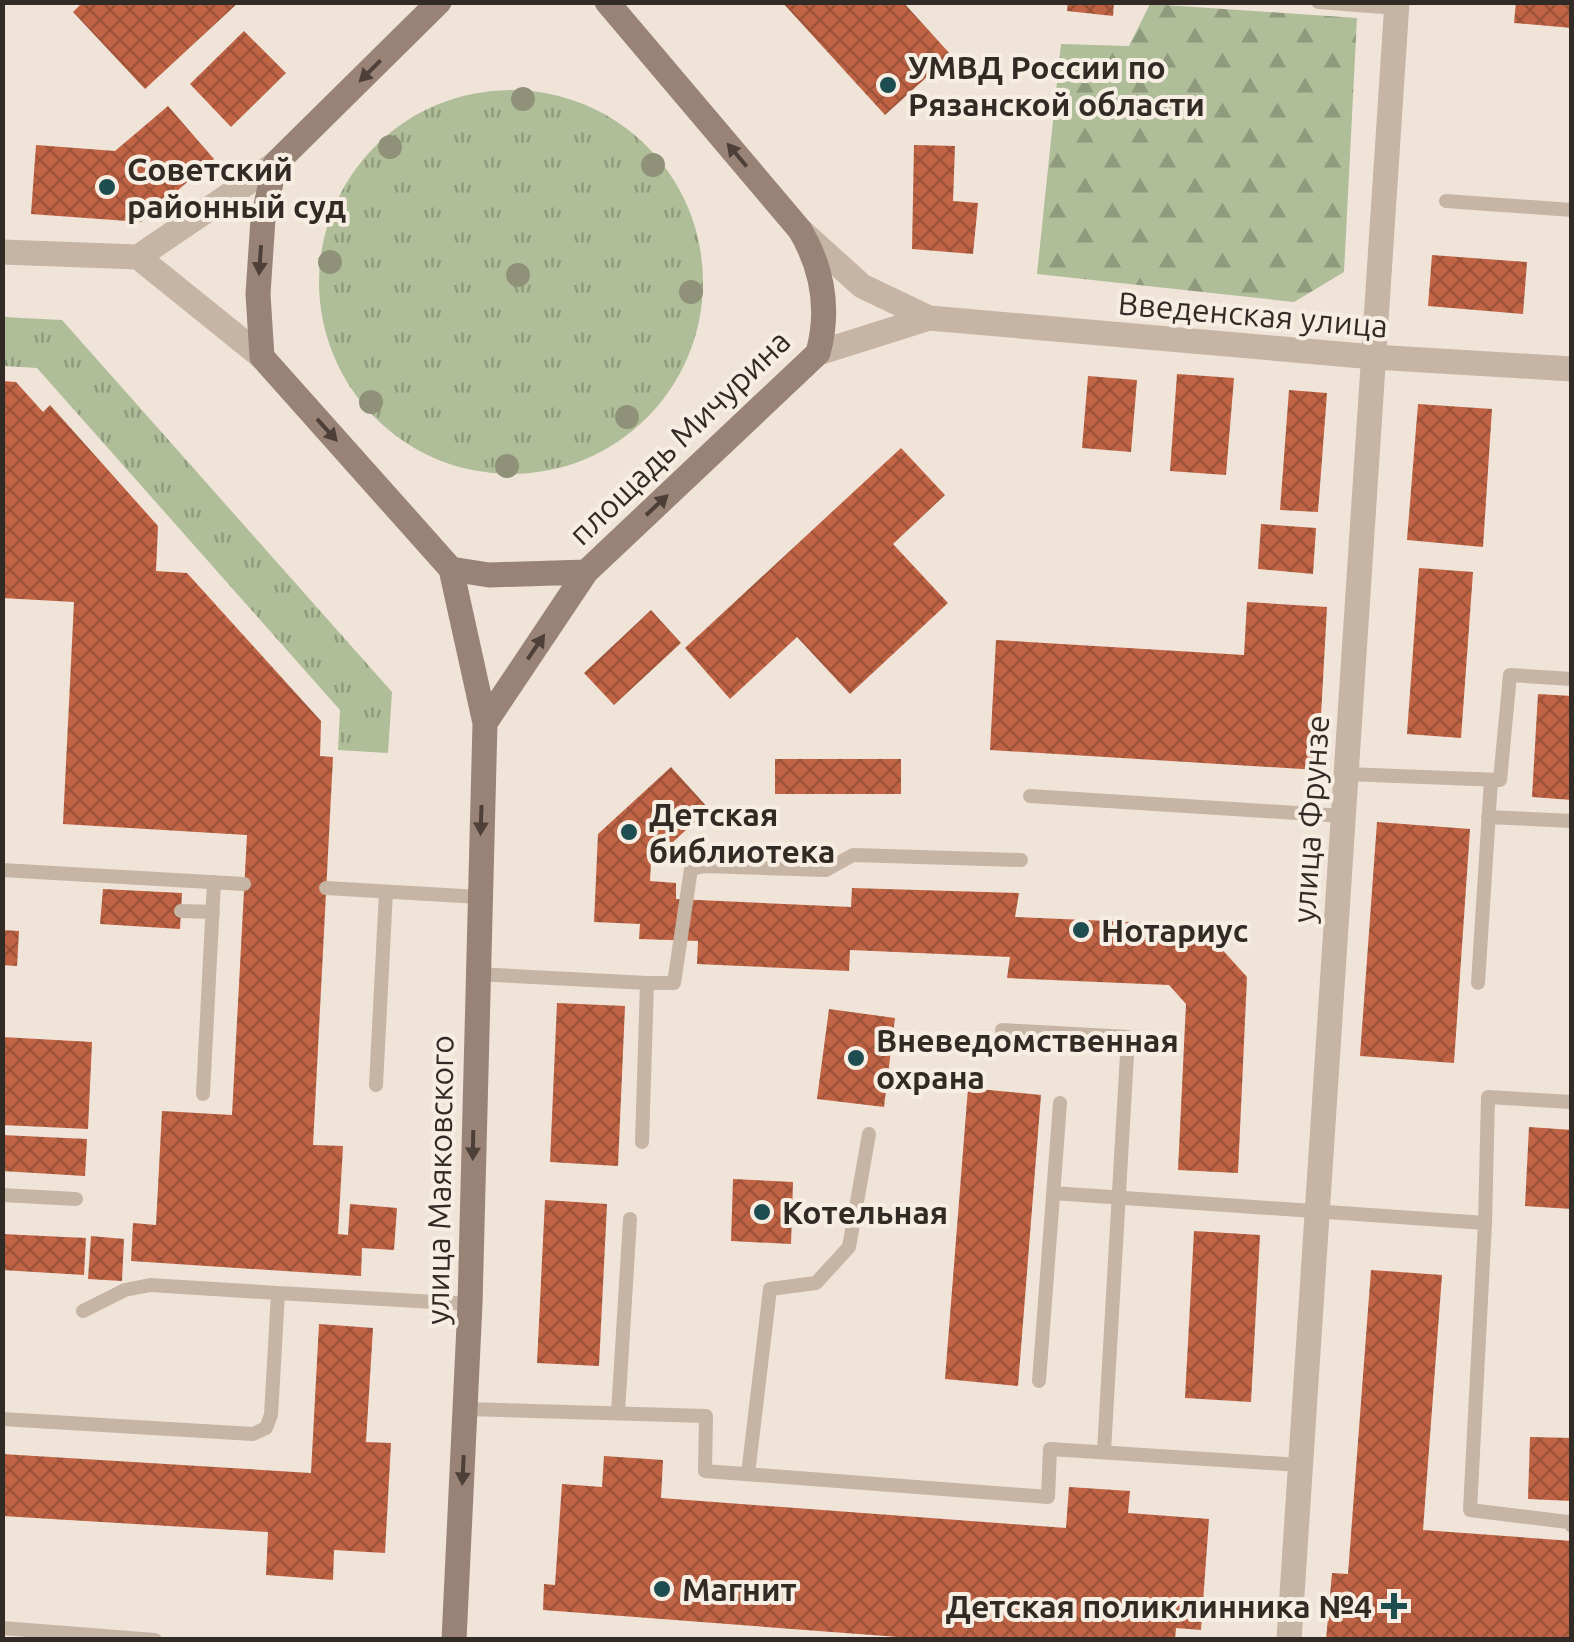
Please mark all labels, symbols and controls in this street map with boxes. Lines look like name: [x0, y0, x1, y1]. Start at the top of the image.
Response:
place label: УМВД России по Рязанской области: [908, 49, 1205, 122]
one-way arrow: [358, 59, 382, 82]
marker: УМВД России по Рязанской области: [877, 74, 899, 96]
one-way arrow: [726, 143, 748, 168]
place label: Советский районный суд: [127, 151, 346, 224]
marker: Советский районный суд: [96, 176, 118, 198]
one-way arrow: [252, 245, 268, 276]
street label: Введенская улица: [1117, 284, 1389, 344]
street label: площадь Мичурина: [561, 322, 797, 552]
one-way arrow: [315, 417, 337, 442]
one-way arrow: [645, 494, 669, 517]
one-way arrow: [526, 634, 544, 661]
street label: улица Фрунзе: [1285, 714, 1335, 924]
place label: Детская библиотека: [649, 796, 835, 869]
one-way arrow: [473, 804, 489, 836]
marker: Детская библиотека: [618, 821, 640, 843]
place label: Нотариус: [1101, 912, 1248, 948]
marker: Нотариус: [1070, 919, 1092, 941]
place label: Вневедомственная охрана: [876, 1022, 1179, 1095]
street label: улица Маяковского: [418, 1035, 460, 1325]
marker: Вневедомственная охрана: [845, 1047, 867, 1069]
one-way arrow: [465, 1129, 481, 1161]
place label: Котельная: [782, 1194, 948, 1230]
marker: Котельная: [751, 1201, 773, 1223]
one-way arrow: [455, 1454, 471, 1486]
place label: Магнит: [682, 1571, 797, 1607]
marker: Магнит: [651, 1578, 673, 1600]
place label: Детская поликлинника №4: [946, 1588, 1372, 1624]
marker: Детская поликлинника №4: [1381, 1593, 1407, 1619]

